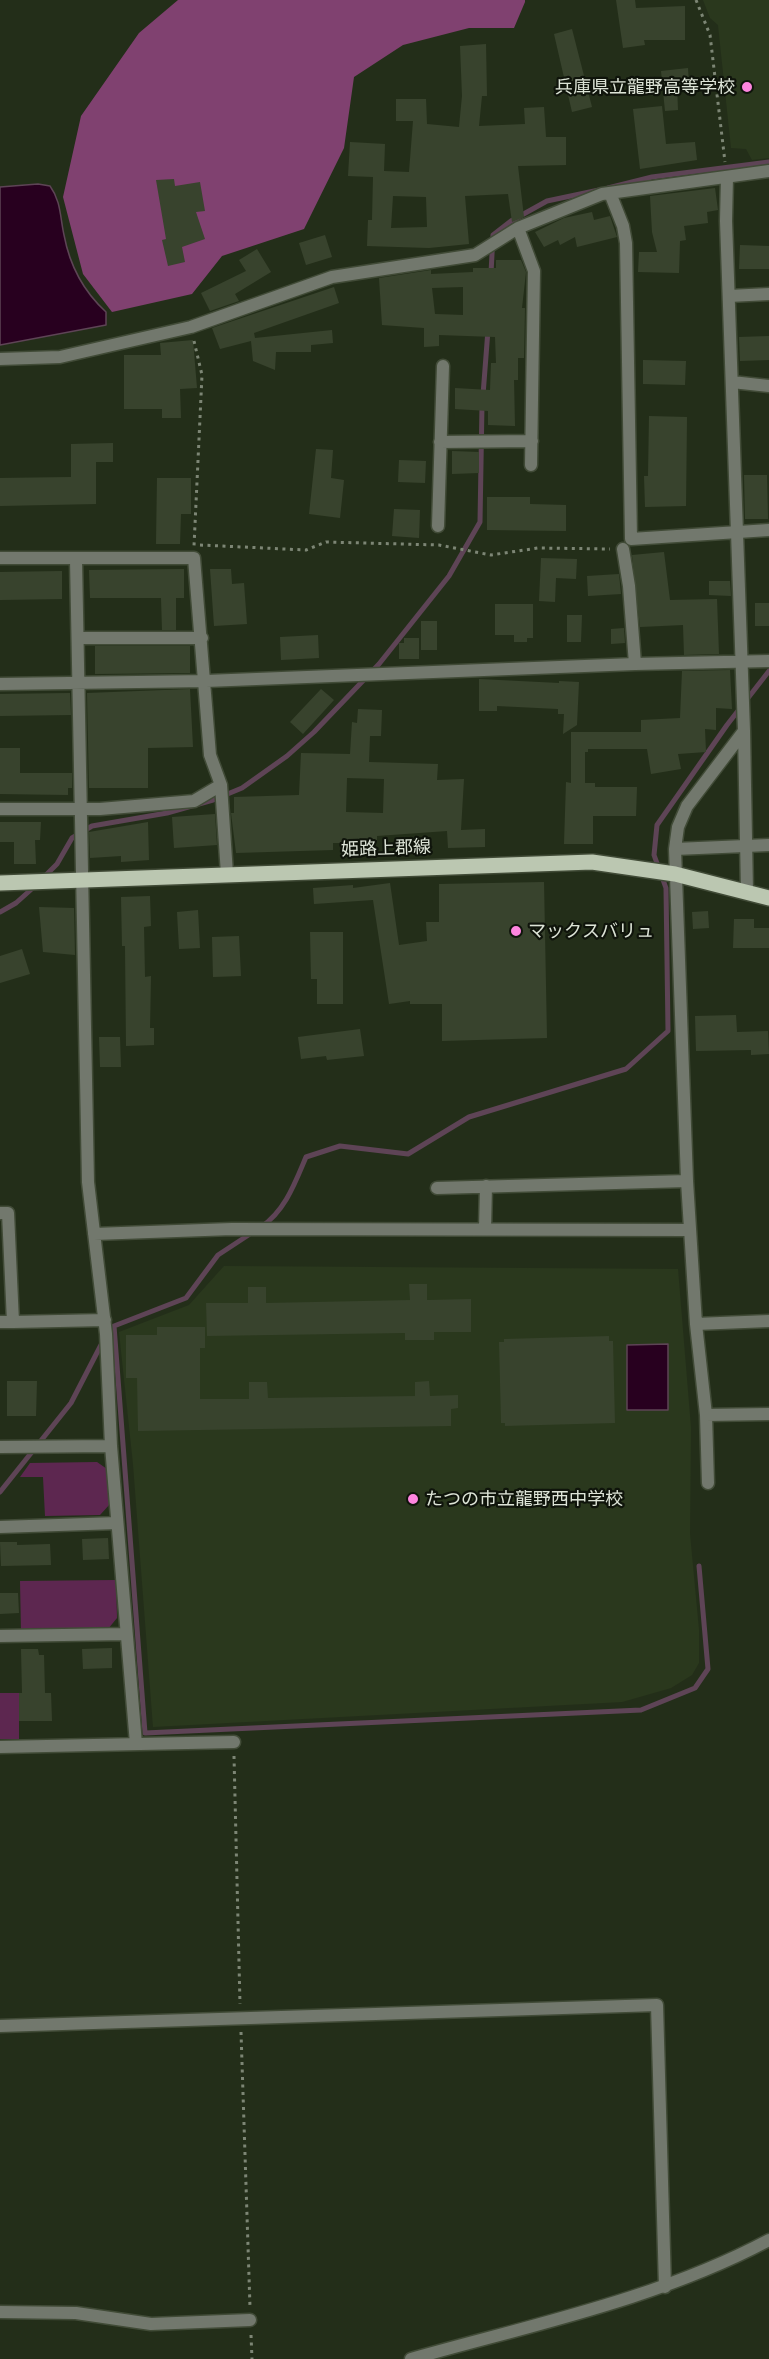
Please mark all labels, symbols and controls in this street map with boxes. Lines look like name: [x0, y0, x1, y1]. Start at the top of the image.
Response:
place label: 兵庫県立龍野高等学校: [555, 76, 735, 98]
marker: 兵庫県立龍野高等学校: [740, 80, 754, 94]
street label: 姫路上郡線: [341, 836, 431, 860]
place label: マックスバリュ: [528, 920, 654, 942]
marker: マックスバリュ: [509, 924, 523, 938]
place label: たつの市立龍野西中学校: [425, 1488, 623, 1510]
marker: たつの市立龍野西中学校: [406, 1492, 420, 1506]

